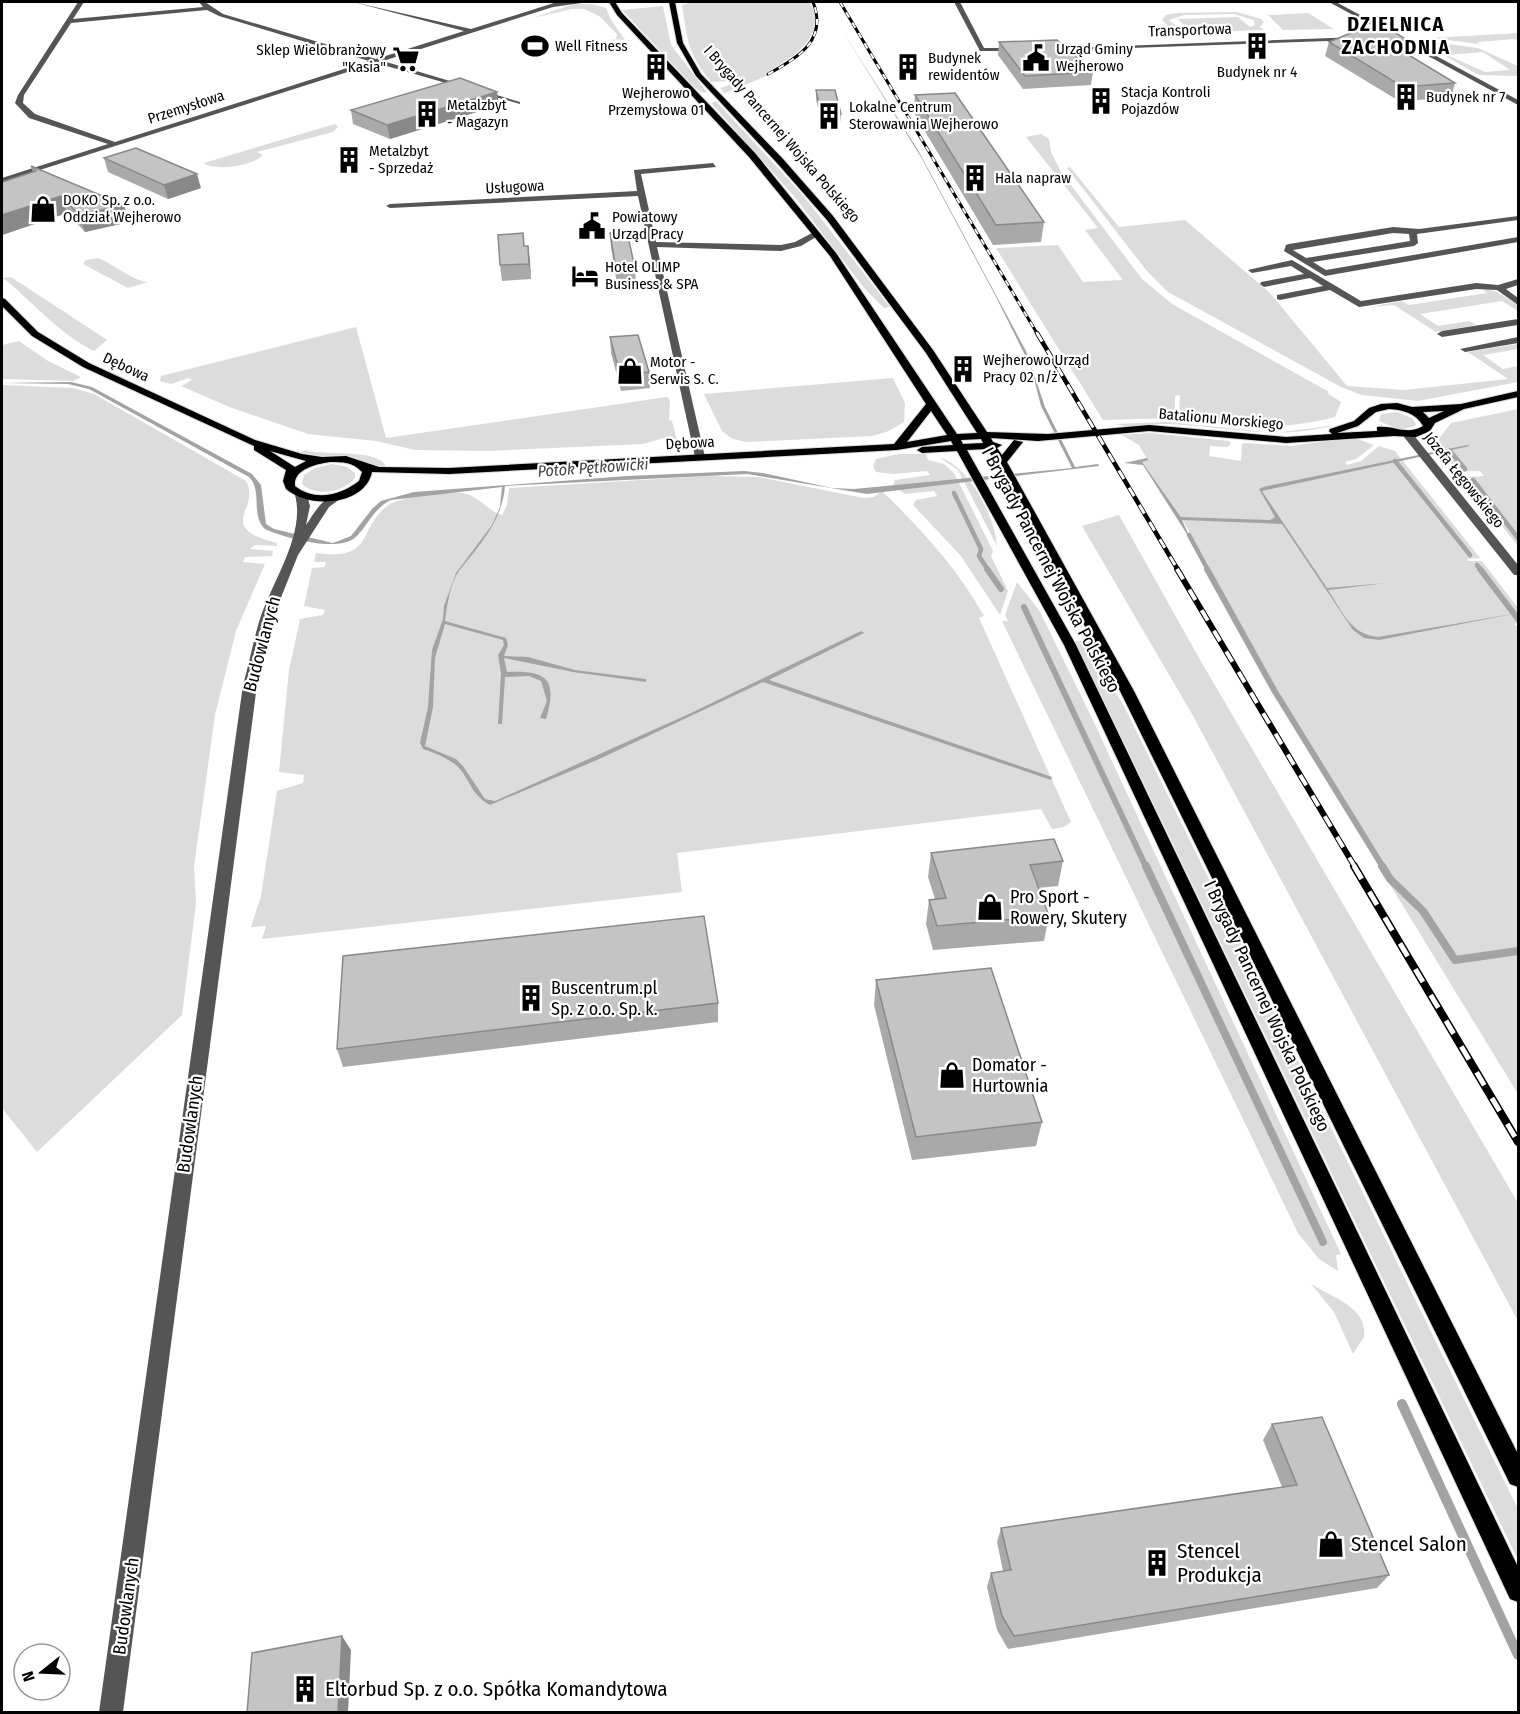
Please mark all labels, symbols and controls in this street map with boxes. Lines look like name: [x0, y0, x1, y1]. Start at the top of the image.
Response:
district label: DZIELNICA ZACHODNIA: [1341, 12, 1451, 59]
street label: Transportowa: [1148, 20, 1232, 40]
sports icon: Well Fitness: [520, 31, 550, 61]
building icon: Budynek nr 4: [1242, 31, 1272, 61]
place label: Well Fitness: [555, 37, 628, 55]
place label: Urząd Gminy Wejherowo: [1056, 40, 1133, 75]
place label: Sklep Wielobranżowy "Kasia": [256, 41, 386, 76]
street label: I Brygady Pancernej Wojska Polskiego: [700, 42, 864, 226]
public building icon: Urząd Gminy Wejherowo: [1021, 43, 1051, 73]
supermarket icon: Sklep Wielobranżowy "Kasia": [391, 44, 421, 74]
place label: Budynek rewidentów: [928, 49, 1000, 84]
building icon: Wejherowo Przemysłowa 01: [641, 52, 671, 82]
building icon: Budynek rewidentów: [893, 52, 923, 82]
place label: Budynek nr 4: [1217, 63, 1297, 81]
building icon: Budynek nr 7: [1391, 82, 1421, 112]
place label: Stacja Kontroli Pojazdów: [1121, 83, 1211, 118]
place label: Wejherowo Przemysłowa 01: [608, 84, 704, 119]
street label: Przemysłowa: [146, 86, 226, 128]
building icon: Stacja Kontroli Pojazdów: [1086, 86, 1116, 116]
place label: Budynek nr 7: [1426, 88, 1505, 106]
place label: Metalzbyt - Magazyn: [447, 96, 509, 131]
place label: Lokalne Centrum Sterowawnia Wejherowo: [849, 98, 999, 133]
building icon: Metalzbyt - Magazyn: [412, 99, 442, 129]
building icon: Lokalne Centrum Sterowawnia Wejherowo: [814, 101, 844, 131]
place label: Metalzbyt - Sprzedaż: [369, 142, 433, 177]
building icon: Metalzbyt - Sprzedaż: [334, 145, 364, 175]
building icon: Hala napraw: [960, 163, 990, 193]
place label: Hala napraw: [995, 169, 1071, 187]
street label: Usługowa: [485, 176, 545, 198]
place label: DOKO Sp. z o.o. Oddział Wejherowo: [63, 191, 181, 226]
shop icon: DOKO Sp. z o.o. Oddział Wejherowo: [28, 194, 58, 224]
place label: Powiatowy Urząd Pracy: [612, 208, 684, 243]
public building icon: Powiatowy Urząd Pracy: [577, 211, 607, 241]
place label: Hotel OLIMP Business & SPA: [605, 258, 699, 293]
hotel icon: Hotel OLIMP Business & SPA: [570, 261, 600, 291]
street label: Dębowa: [100, 348, 152, 386]
place label: Wejherowo Urząd Pracy 02 n/ż: [983, 351, 1090, 386]
place label: Motor - Serwis S. C.: [650, 353, 719, 388]
building icon: Wejherowo Urząd Pracy 02 n/ż: [948, 354, 978, 384]
shop icon: Motor - Serwis S. C.: [615, 356, 645, 386]
street label: Batalionu Morskiego: [1158, 405, 1284, 433]
street label: Józefa Łęgowskiego: [1420, 428, 1508, 532]
street label: Dębowa: [665, 433, 715, 453]
street label: I Brygady Pancernej Wojska Polskiego: [977, 444, 1125, 696]
water label: Potok Pętkowicki: [537, 454, 649, 481]
street label: Budowlanych: [239, 594, 285, 694]
street label: I Brygady Pancernej Wojska Polskiego: [1199, 877, 1335, 1135]
place label: Pro Sport - Rowery, Skutery: [1010, 886, 1127, 929]
shop icon: Pro Sport - Rowery, Skutery: [975, 892, 1005, 922]
place label: Buscentrum.pl Sp. z o.o. Sp. k.: [551, 977, 658, 1020]
building icon: Buscentrum.pl Sp. z o.o. Sp. k.: [516, 983, 546, 1013]
place label: Domator - Hurtownia: [972, 1054, 1048, 1097]
shop icon: Domator - Hurtownia: [937, 1060, 967, 1090]
street label: Budowlanych: [172, 1074, 208, 1174]
shop icon: Stencel Salon: [1316, 1529, 1346, 1559]
place label: Stencel Salon: [1351, 1531, 1467, 1557]
place label: Stencel Produkcja: [1177, 1538, 1262, 1588]
building icon: Stencel Produkcja: [1142, 1548, 1172, 1578]
street label: Budowlanych: [108, 1556, 144, 1656]
north arrow: [12, 1642, 72, 1702]
text: N: [18, 1669, 39, 1684]
building icon: Eltorbud Sp. z o.o. Spółka Komandytowa: [290, 1674, 320, 1704]
place label: Eltorbud Sp. z o.o. Spółka Komandytowa: [325, 1676, 668, 1702]

